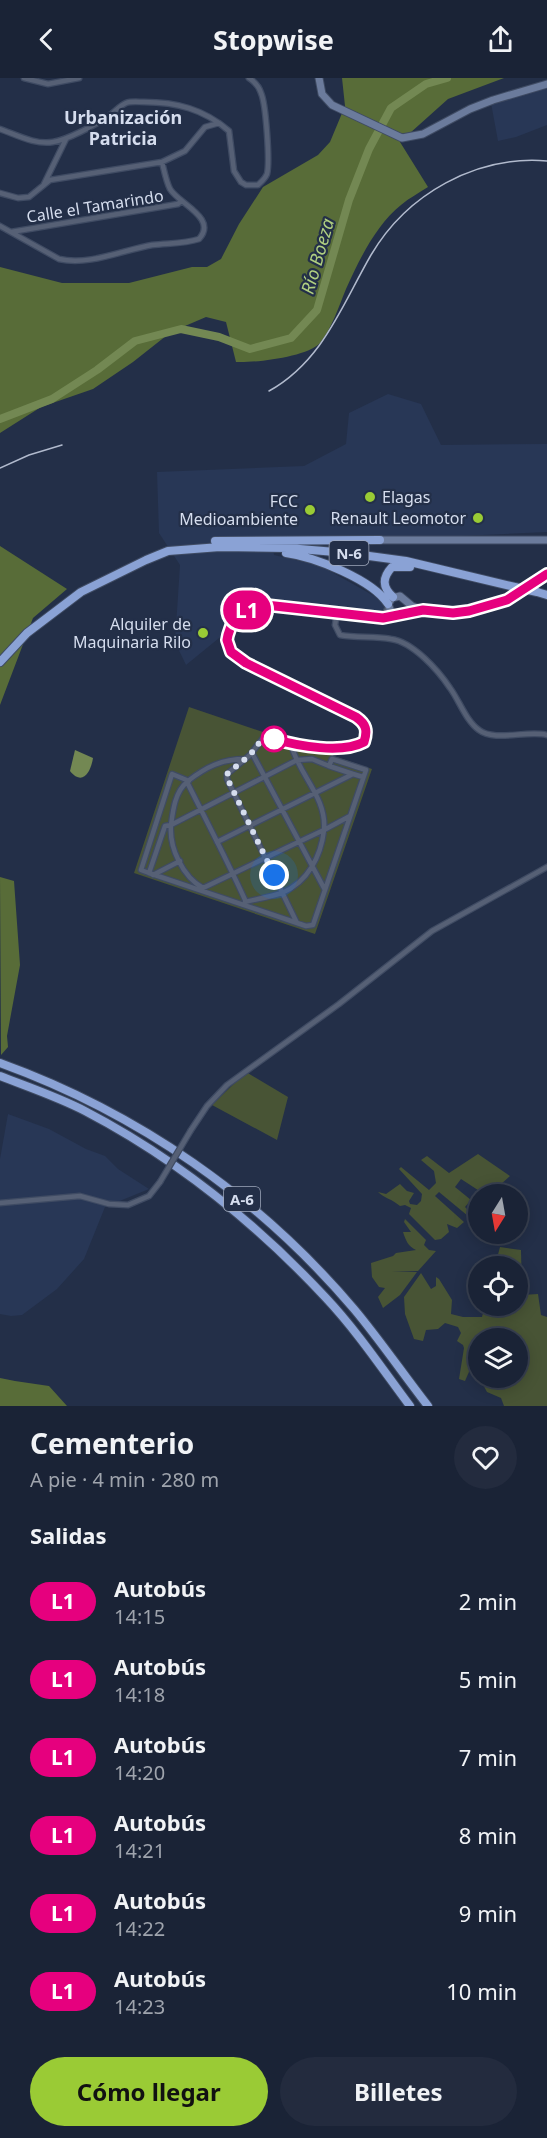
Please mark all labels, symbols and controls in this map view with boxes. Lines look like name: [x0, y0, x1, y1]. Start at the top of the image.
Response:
text: Stopwise: [213, 21, 334, 58]
icon: back: [30, 23, 63, 56]
icon: share: [484, 23, 517, 56]
district label: Urbanización Patricia: [64, 105, 182, 150]
street label: Calle el Tamarindo: [25, 184, 165, 228]
water label: Río Boeza: [295, 215, 339, 297]
place label: Elagas: [382, 486, 430, 508]
place label: FCC Medioambiente: [179, 490, 298, 530]
marker: Elagas: [363, 490, 377, 504]
marker: FCC Medioambiente: [303, 503, 317, 517]
place label: Renault Leomotor: [330, 507, 466, 529]
marker: Renault Leomotor: [471, 511, 485, 525]
road number: N-6: [330, 541, 368, 565]
line badge: L1: [220, 590, 274, 630]
text: L1: [235, 596, 259, 624]
place label: Alquiler de Maquinaria Rilo: [73, 613, 191, 653]
marker: Alquiler de Maquinaria Rilo: [196, 626, 210, 640]
unlabelled marker: [261, 726, 287, 752]
your location: [259, 860, 289, 890]
north arrow: [468, 1184, 528, 1244]
map controls: [468, 1184, 528, 1388]
road number: A-6: [224, 1187, 260, 1211]
button: locate: [468, 1256, 528, 1316]
button: layers: [468, 1328, 528, 1388]
text: Cementerio: [30, 1424, 194, 1462]
button: heart: [454, 1426, 517, 1489]
text: A pie · 4 min · 280 m: [30, 1466, 219, 1493]
text: Salidas: [30, 1520, 107, 1550]
text: Autobús: [114, 1573, 206, 1603]
text: 2 min: [459, 1586, 517, 1616]
text: L1: [51, 1587, 75, 1615]
text: 14:15: [114, 1603, 165, 1630]
text: Autobús: [114, 1651, 206, 1681]
text: 5 min: [459, 1664, 517, 1694]
text: L1: [51, 1665, 75, 1693]
text: 14:18: [114, 1681, 165, 1708]
text: Autobús: [114, 1729, 206, 1759]
text: 7 min: [459, 1742, 517, 1772]
text: L1: [51, 1743, 75, 1771]
text: 14:20: [114, 1759, 165, 1786]
text: Autobús: [114, 1807, 206, 1837]
text: 8 min: [459, 1820, 517, 1850]
text: L1: [51, 1821, 75, 1849]
text: 14:21: [114, 1837, 165, 1864]
text: Autobús: [114, 1885, 206, 1915]
text: 9 min: [459, 1898, 517, 1928]
text: L1: [51, 1899, 75, 1927]
text: 14:22: [114, 1915, 165, 1942]
text: Autobús: [114, 1963, 206, 1993]
text: 10 min: [446, 1976, 517, 2006]
text: L1: [51, 1977, 75, 2005]
text: 14:23: [114, 1993, 165, 2020]
button: Cómo llegar: [30, 2057, 268, 2126]
button: Billetes: [280, 2057, 517, 2126]

